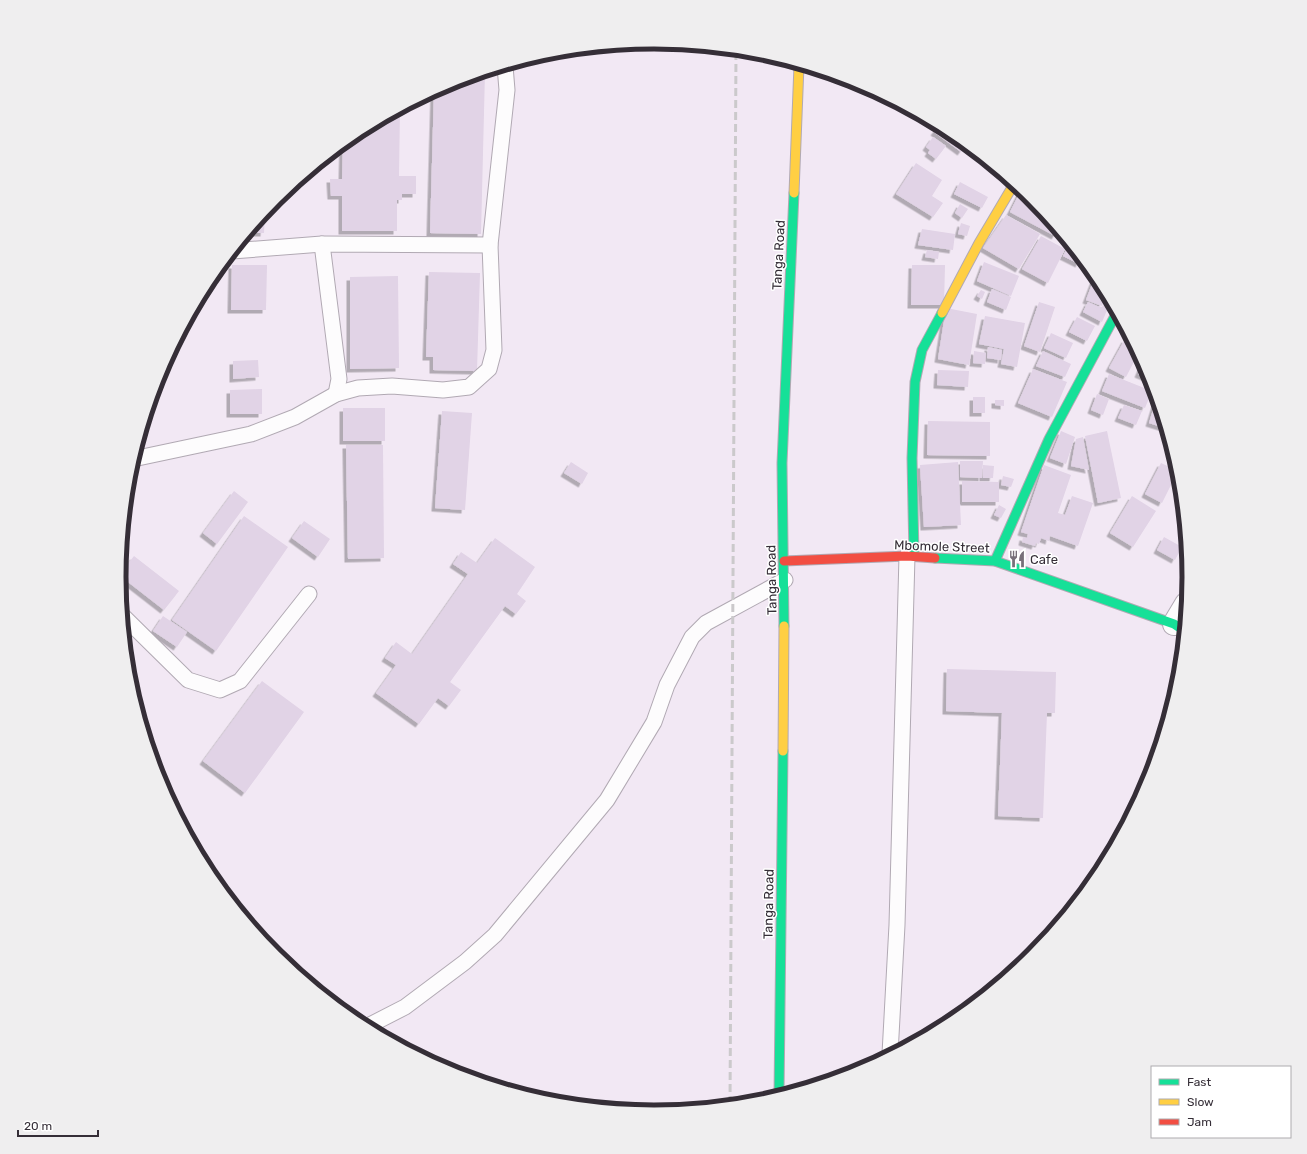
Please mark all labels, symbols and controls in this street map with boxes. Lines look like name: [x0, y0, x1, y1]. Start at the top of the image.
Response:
street label: Tanga Road: [769, 220, 789, 291]
street label: Mbomole Street: [894, 537, 990, 556]
street label: Tanga Road: [763, 545, 781, 615]
restaurant icon: Cafe: [1007, 549, 1027, 569]
place label: Cafe: [1030, 552, 1058, 567]
street label: Tanga Road: [760, 869, 778, 939]
legend: [1151, 1066, 1291, 1138]
text: Fast: [1187, 1075, 1211, 1089]
text: Slow: [1187, 1095, 1214, 1109]
scale bar: [18, 1112, 98, 1138]
text: Jam: [1187, 1115, 1212, 1129]
text: 20 m: [24, 1119, 52, 1133]

